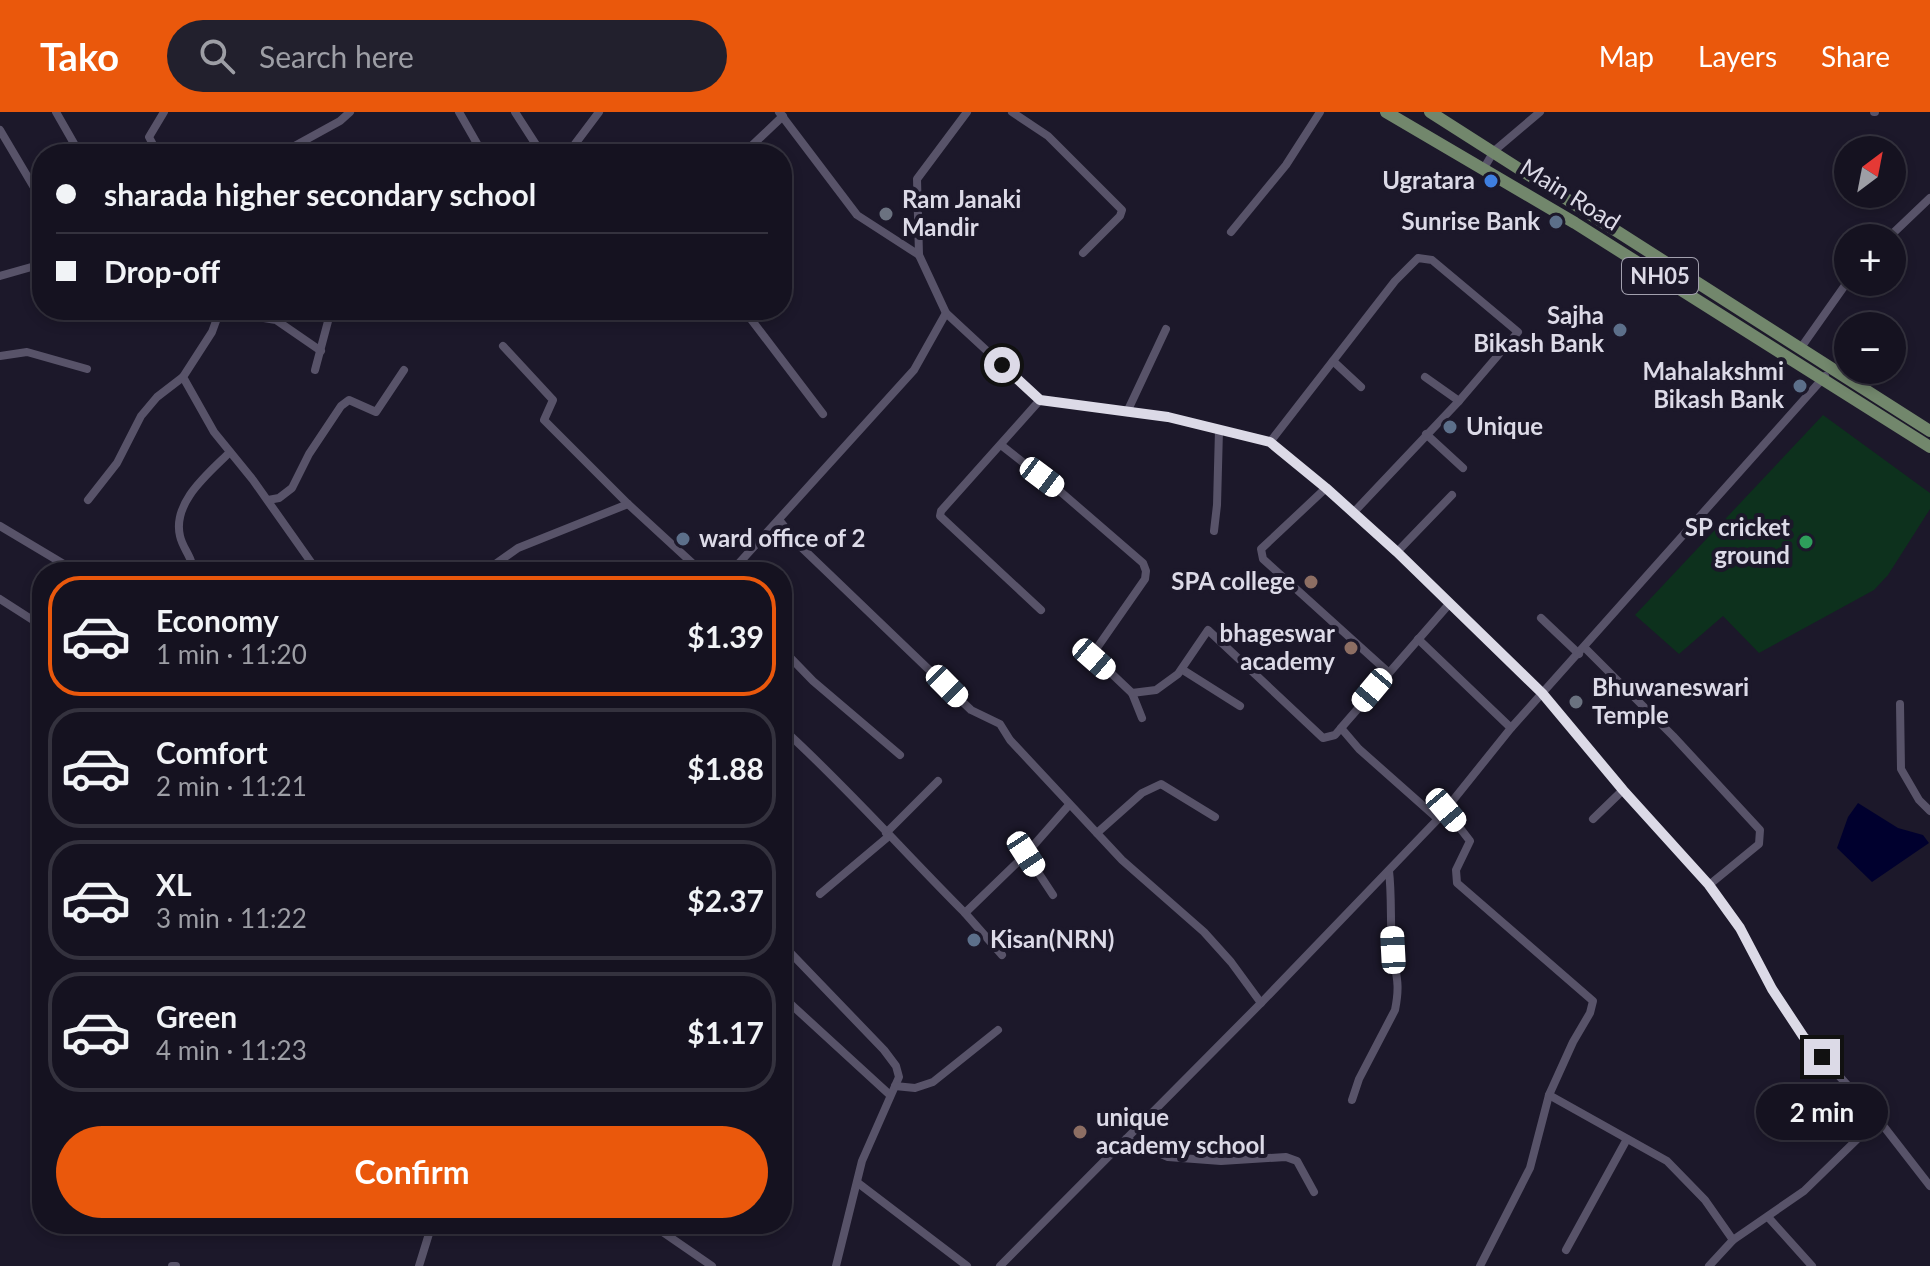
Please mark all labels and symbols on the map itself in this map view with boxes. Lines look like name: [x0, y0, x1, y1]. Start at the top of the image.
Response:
north arrow: [1834, 136, 1906, 208]
street label: Main Road: [1515, 152, 1626, 236]
place label: Ugratara: [1382, 165, 1475, 194]
marker: Ugratara: [1482, 172, 1500, 190]
place label: Ram Janaki Mandir: [902, 184, 1021, 241]
marker: Ram Janaki Mandir: [877, 205, 895, 223]
place label: Sunrise Bank: [1402, 206, 1540, 235]
marker: Sunrise Bank: [1547, 213, 1565, 231]
road number: NH05: [1622, 258, 1698, 294]
place label: Sajha Bikash Bank: [1473, 300, 1604, 357]
marker: Sajha Bikash Bank: [1611, 321, 1629, 339]
route start: [984, 347, 1020, 383]
place label: Mahalakshmi Bikash Bank: [1642, 356, 1784, 413]
marker: Mahalakshmi Bikash Bank: [1791, 377, 1809, 395]
place label: Unique: [1466, 411, 1543, 440]
marker: Unique: [1441, 418, 1459, 436]
car: [1016, 453, 1068, 501]
place label: SP cricket ground: [1685, 512, 1790, 569]
place label: ward office of 2: [699, 523, 865, 552]
marker: ward office of 2: [674, 530, 692, 548]
marker: SP cricket ground: [1797, 533, 1815, 551]
place label: SPA college: [1171, 566, 1295, 595]
marker: SPA college: [1302, 573, 1320, 591]
place label: bhageswar academy: [1220, 618, 1335, 675]
car: [1068, 634, 1120, 684]
marker: bhageswar academy: [1342, 639, 1360, 657]
car: [922, 661, 972, 711]
car: [1347, 664, 1397, 716]
place label: Bhuwaneswari Temple: [1592, 672, 1749, 729]
marker: Bhuwaneswari Temple: [1567, 693, 1585, 711]
car: [1421, 784, 1471, 836]
car: [1003, 827, 1049, 881]
place label: Kisan(NRN): [990, 924, 1114, 953]
car: [1380, 925, 1406, 975]
marker: Kisan(NRN): [965, 931, 983, 949]
route end: [1804, 1039, 1840, 1075]
callout: 2 min: [1756, 1085, 1888, 1141]
place label: unique academy school: [1096, 1102, 1265, 1159]
marker: unique academy school: [1071, 1123, 1089, 1141]

